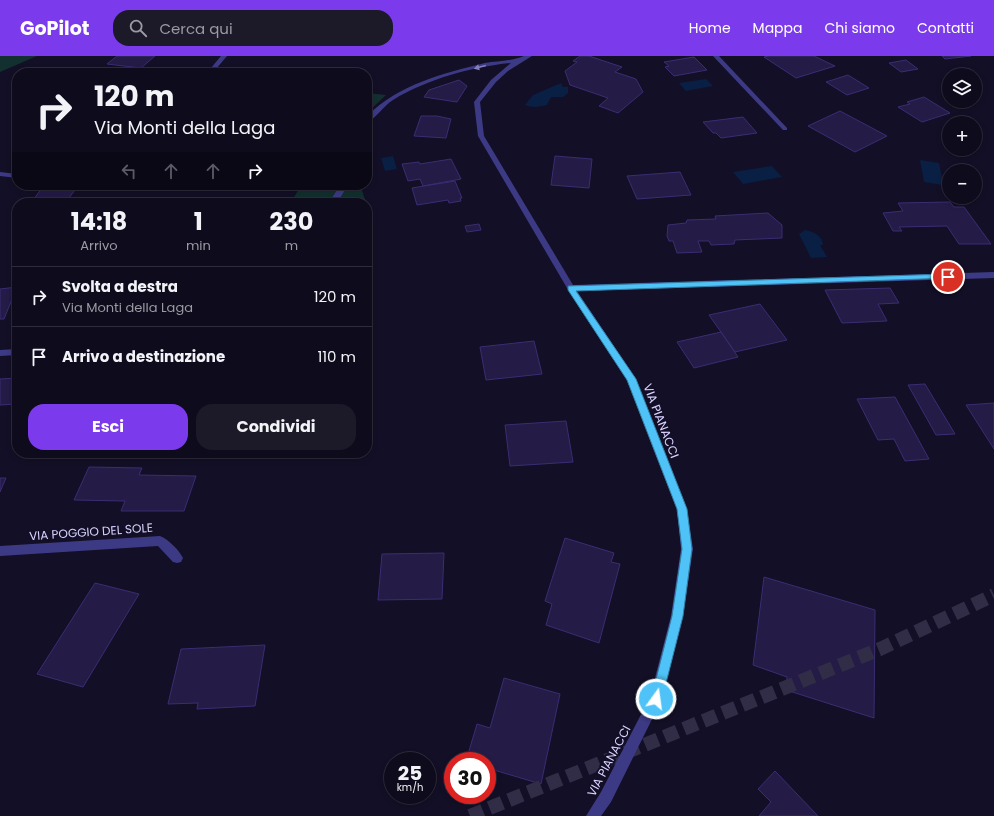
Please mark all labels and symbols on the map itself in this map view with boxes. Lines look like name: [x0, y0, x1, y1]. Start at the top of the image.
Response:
one-way arrow: [474, 64, 486, 70]
pin: [931, 260, 965, 294]
street label: VIA PIANACCI: [639, 381, 683, 460]
street label: VIA POGGIO DEL SOLE: [29, 519, 153, 544]
position arrow: [635, 678, 677, 720]
street label: VIA PIANACCI: [583, 722, 634, 799]
speed limit sign: 30: [444, 752, 496, 804]

